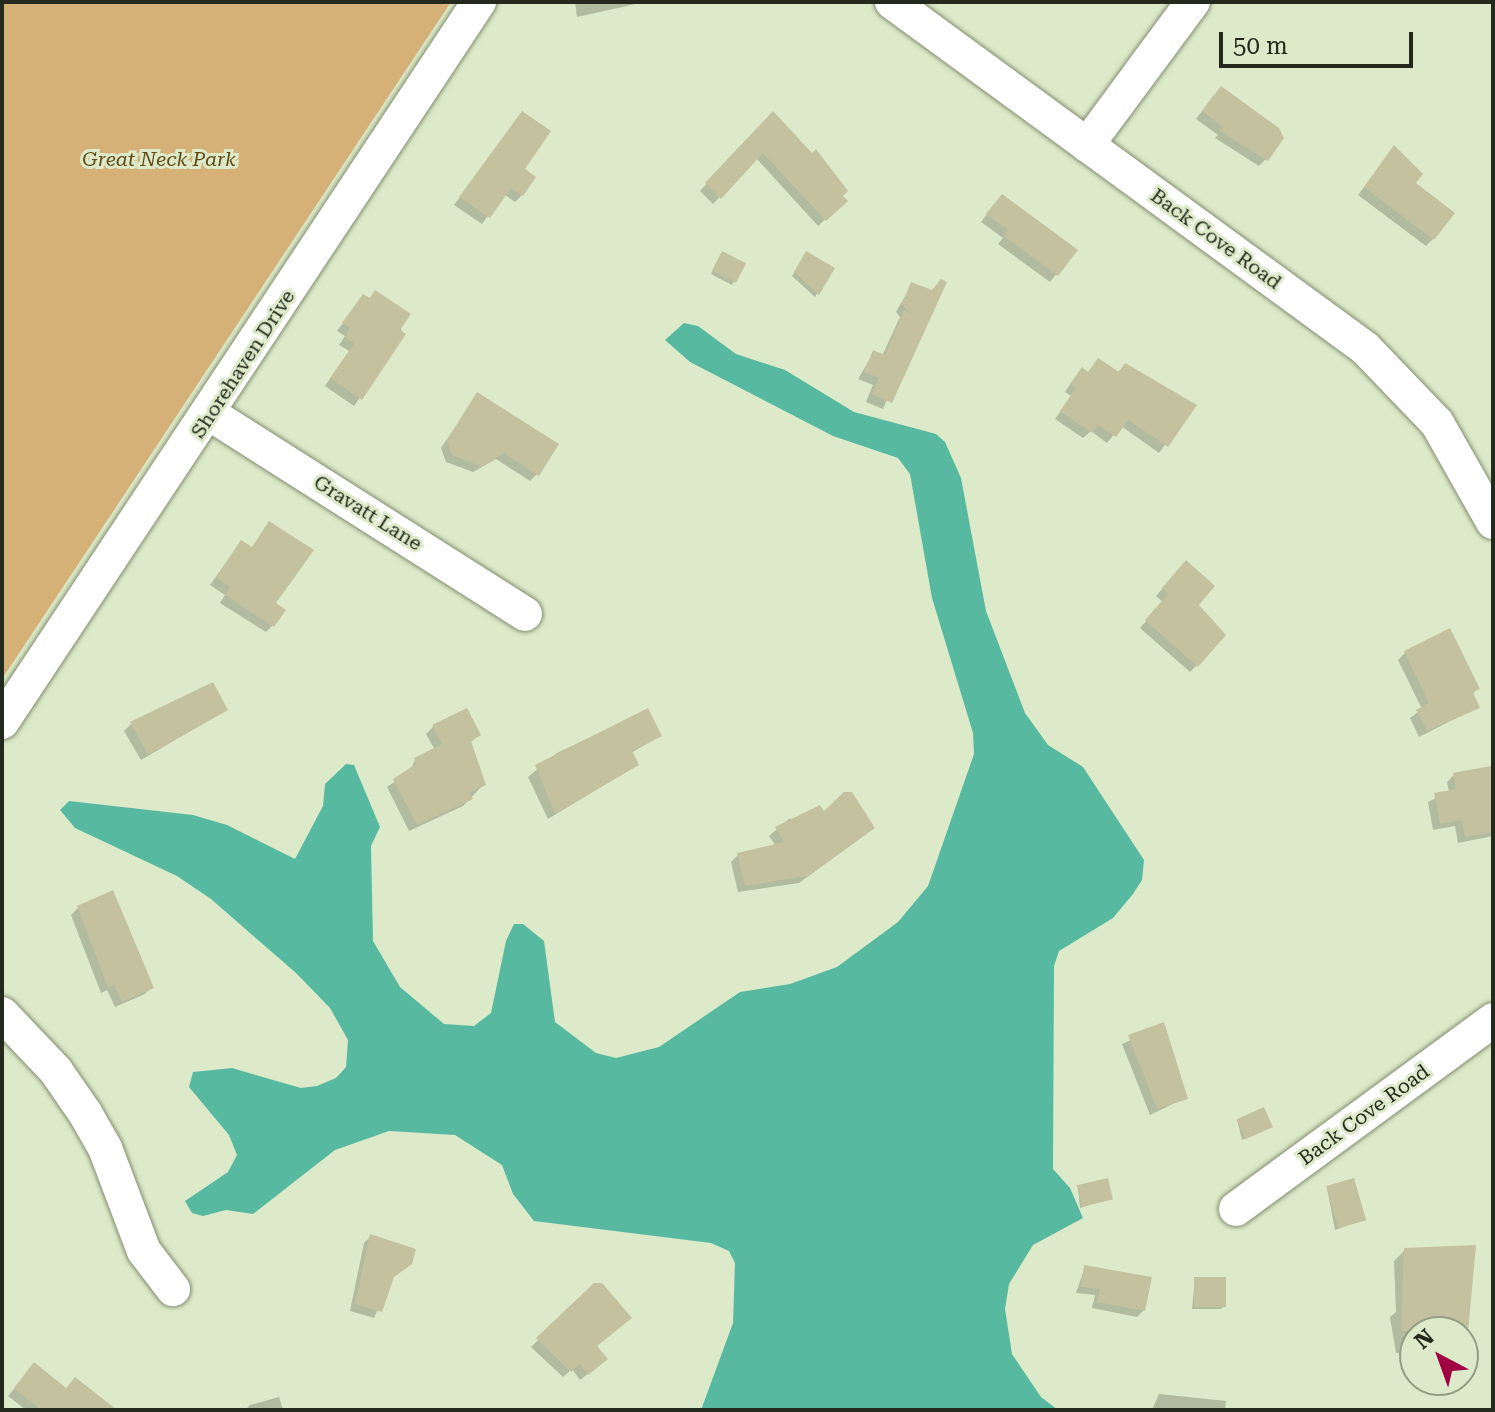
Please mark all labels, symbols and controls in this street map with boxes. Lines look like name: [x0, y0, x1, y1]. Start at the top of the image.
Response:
scale bar: [1223, 16, 1417, 66]
text: 50 m: [1233, 32, 1288, 60]
park label: Great Neck Park: [82, 147, 236, 171]
street label: Back Cove Road: [1146, 184, 1286, 294]
street label: Shorehaven Drive: [186, 285, 300, 443]
street label: Gravatt Lane: [309, 470, 427, 556]
street label: Back Cove Road: [1294, 1060, 1434, 1170]
north arrow: [1399, 1316, 1479, 1396]
text: N: [1410, 1324, 1439, 1354]

